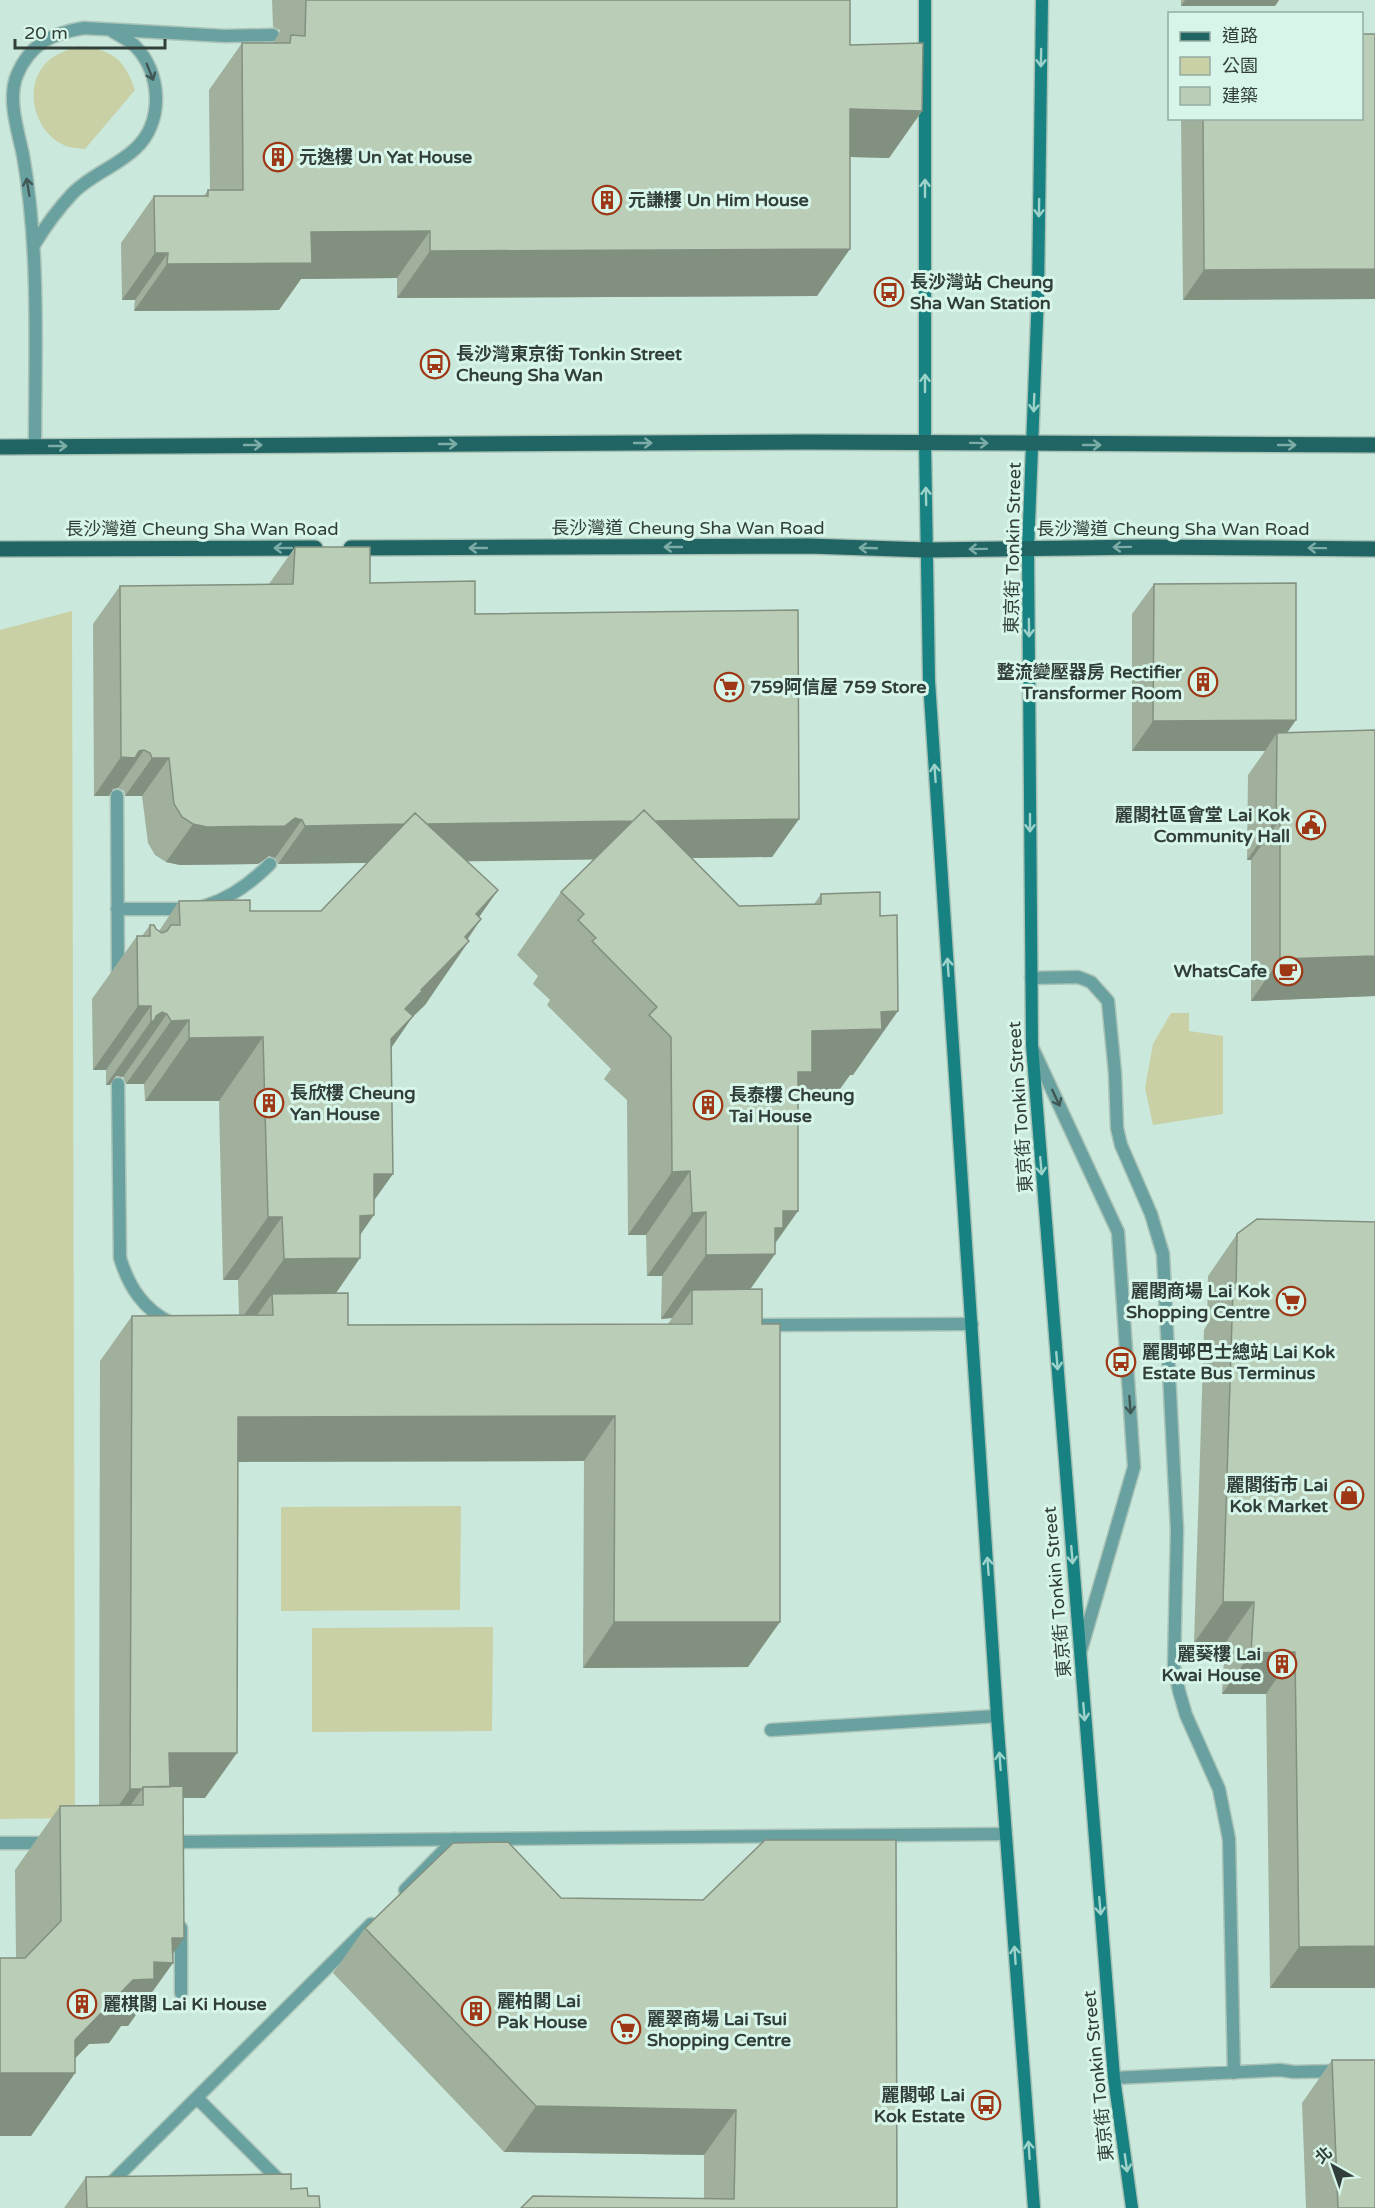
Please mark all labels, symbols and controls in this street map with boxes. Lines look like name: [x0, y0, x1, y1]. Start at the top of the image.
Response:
scale bar: [15, 12, 165, 50]
legend: [1168, 12, 1363, 120]
text: 20 m: [24, 22, 68, 44]
text: 道路: [1222, 25, 1258, 47]
one-way arrow: [1036, 48, 1047, 68]
text: 公園: [1222, 55, 1258, 77]
one-way arrow: [145, 62, 156, 80]
text: 建築: [1222, 85, 1258, 107]
building icon: 元逸樓 Un Yat House: [262, 141, 294, 173]
place label: 元逸樓 Un Yat House: [299, 146, 472, 168]
one-way arrow: [22, 178, 33, 198]
one-way arrow: [919, 179, 931, 199]
building icon: 元謙樓 Un Him House: [591, 184, 623, 216]
place label: 元謙樓 Un Him House: [628, 189, 809, 211]
one-way arrow: [1033, 198, 1045, 218]
place label: 長沙灣站 Cheung Sha Wan Station: [910, 271, 1054, 314]
bus stop icon: 長沙灣站 Cheung Sha Wan Station: [873, 276, 905, 308]
place label: 長沙灣東京街 Tonkin Street Cheung Sha Wan: [456, 343, 682, 386]
bus stop icon: 長沙灣東京街 Tonkin Street Cheung Sha Wan: [419, 348, 451, 380]
one-way arrow: [919, 374, 931, 394]
one-way arrow: [1029, 393, 1040, 413]
one-way arrow: [633, 437, 653, 449]
one-way arrow: [969, 437, 989, 449]
one-way arrow: [438, 438, 458, 450]
one-way arrow: [243, 439, 263, 451]
one-way arrow: [1081, 439, 1101, 451]
one-way arrow: [1276, 439, 1296, 451]
one-way arrow: [48, 441, 68, 452]
street label: 東京街 Tonkin Street: [1001, 462, 1025, 634]
one-way arrow: [920, 486, 932, 506]
street label: 長沙灣道 Cheung Sha Wan Road: [551, 517, 825, 539]
street label: 長沙灣道 Cheung Sha Wan Road: [65, 518, 339, 540]
street label: 長沙灣道 Cheung Sha Wan Road: [1036, 518, 1310, 540]
one-way arrow: [664, 541, 684, 553]
one-way arrow: [1112, 541, 1132, 553]
one-way arrow: [274, 542, 294, 554]
one-way arrow: [469, 542, 489, 554]
one-way arrow: [859, 542, 879, 554]
one-way arrow: [1307, 542, 1327, 554]
one-way arrow: [968, 543, 988, 555]
one-way arrow: [1024, 618, 1035, 638]
place label: 整流變壓器房 Rectifier Transformer Room: [997, 661, 1183, 704]
building icon: 整流變壓器房 Rectifier Transformer Room: [1187, 666, 1219, 698]
supermarket icon: 759阿信屋 759 Store: [713, 671, 745, 703]
place label: 759阿信屋 759 Store: [750, 676, 926, 698]
one-way arrow: [929, 763, 940, 783]
place label: 麗閣社區會堂 Lai Kok Community Hall: [1115, 804, 1290, 847]
public building icon: 麗閣社區會堂 Lai Kok Community Hall: [1295, 809, 1327, 841]
one-way arrow: [1025, 813, 1036, 833]
cafe icon: WhatsCafe: [1272, 955, 1304, 987]
one-way arrow: [942, 958, 953, 978]
place label: WhatsCafe: [1174, 960, 1267, 982]
street label: 東京街 Tonkin Street: [1003, 1020, 1037, 1193]
place label: 長欣樓 Cheung Yan House: [290, 1082, 416, 1125]
place label: 長泰樓 Cheung Tai House: [728, 1084, 855, 1127]
building icon: 長欣樓 Cheung Yan House: [253, 1087, 285, 1119]
building icon: 長泰樓 Cheung Tai House: [692, 1089, 724, 1121]
one-way arrow: [1051, 1089, 1063, 1107]
one-way arrow: [1036, 1156, 1047, 1176]
place label: 麗閣商場 Lai Kok Shopping Centre: [1126, 1280, 1270, 1323]
supermarket icon: 麗閣商場 Lai Kok Shopping Centre: [1275, 1285, 1307, 1317]
place label: 麗閣邨巴士總站 Lai Kok Estate Bus Terminus: [1142, 1341, 1335, 1384]
bus stop icon: 麗閣邨巴士總站 Lai Kok Estate Bus Terminus: [1105, 1346, 1137, 1378]
one-way arrow: [1051, 1350, 1062, 1370]
one-way arrow: [1125, 1395, 1136, 1415]
place label: 麗閣街市 Lai Kok Market: [1226, 1474, 1328, 1517]
shop icon: 麗閣街市 Lai Kok Market: [1333, 1479, 1365, 1511]
street label: 東京街 Tonkin Street: [1039, 1505, 1075, 1679]
one-way arrow: [1067, 1545, 1078, 1565]
one-way arrow: [982, 1557, 993, 1577]
place label: 麗葵樓 Lai Kwai House: [1161, 1643, 1261, 1686]
building icon: 麗葵樓 Lai Kwai House: [1266, 1648, 1298, 1680]
one-way arrow: [1079, 1701, 1090, 1721]
one-way arrow: [995, 1751, 1006, 1771]
one-way arrow: [1095, 1896, 1106, 1916]
one-way arrow: [1009, 1946, 1020, 1966]
building icon: 麗棋閣 Lai Ki House: [66, 1988, 98, 2020]
street label: 東京街 Tonkin Street: [1078, 1989, 1118, 2163]
place label: 麗柏閣 Lai Pak House: [497, 1990, 587, 2033]
place label: 麗棋閣 Lai Ki House: [103, 1993, 267, 2015]
building icon: 麗柏閣 Lai Pak House: [460, 1995, 492, 2027]
place label: 麗翠商場 Lai Tsui Shopping Centre: [647, 2008, 791, 2051]
supermarket icon: 麗翠商場 Lai Tsui Shopping Centre: [610, 2013, 642, 2045]
place label: 麗閣邨 Lai Kok Estate: [874, 2084, 965, 2127]
bus stop icon: 麗閣邨 Lai Kok Estate: [970, 2089, 1002, 2121]
north arrow: [1303, 2136, 1363, 2196]
one-way arrow: [1024, 2140, 1035, 2160]
text: 北: [1311, 2142, 1337, 2168]
one-way arrow: [1120, 2153, 1131, 2172]

